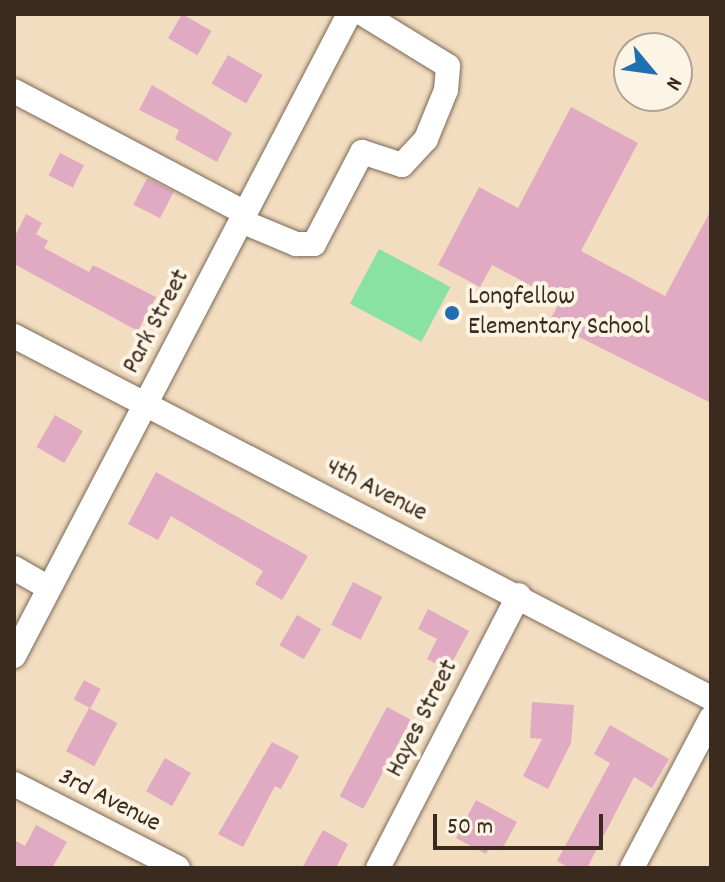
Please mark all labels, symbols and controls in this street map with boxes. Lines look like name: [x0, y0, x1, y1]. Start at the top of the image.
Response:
north arrow: [613, 32, 693, 112]
text: N: [656, 71, 689, 95]
street label: Park Street: [117, 265, 197, 379]
place label: Longfellow Elementary School: [468, 282, 650, 344]
marker: Longfellow Elementary School: [443, 304, 461, 322]
street label: 4th Avenue: [320, 452, 432, 530]
street label: Hayes Street: [380, 655, 466, 783]
street label: 3rd Avenue: [53, 762, 165, 840]
scale bar: [437, 798, 607, 848]
text: 50 m: [447, 811, 493, 845]

